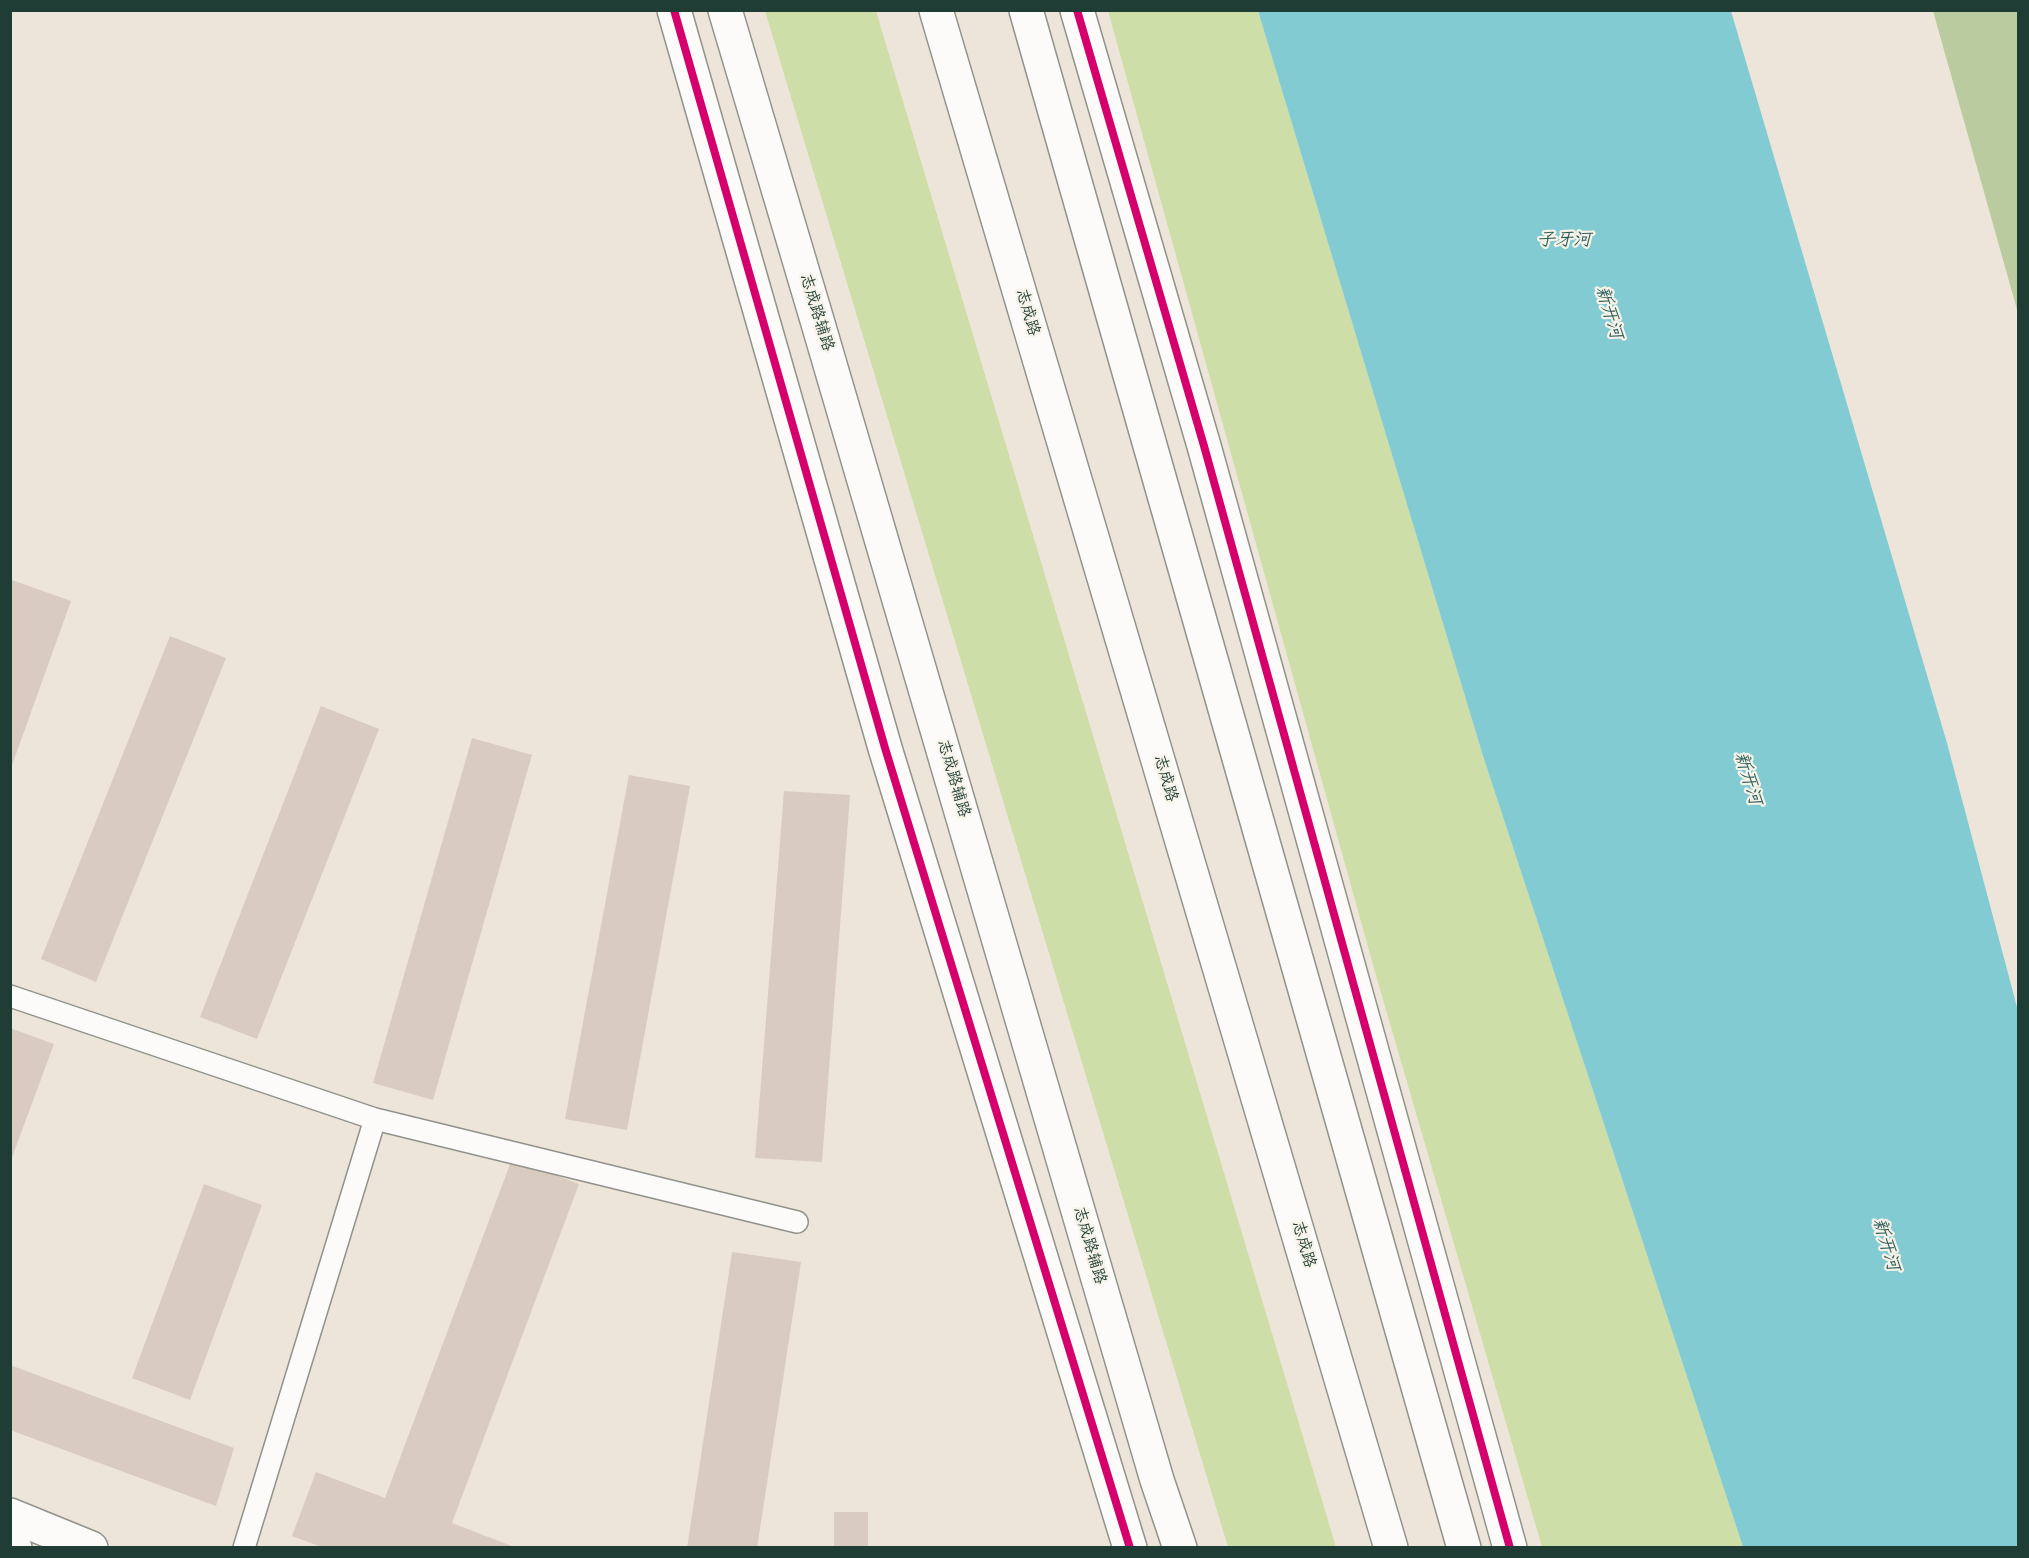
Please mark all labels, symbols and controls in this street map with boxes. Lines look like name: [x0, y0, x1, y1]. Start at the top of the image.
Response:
water label: 子牙河: [1537, 231, 1591, 253]
street label: 志成路辅路: [794, 272, 836, 354]
water label: 新开河: [1589, 284, 1625, 342]
street label: 志成路: [1010, 287, 1042, 339]
street label: 志成路辅路: [932, 738, 972, 820]
water label: 新开河: [1728, 750, 1764, 808]
street label: 志成路: [1148, 753, 1180, 805]
street label: 志成路辅路: [1068, 1205, 1108, 1287]
water label: 新开河: [1866, 1216, 1902, 1274]
street label: 志成路: [1286, 1219, 1318, 1271]

